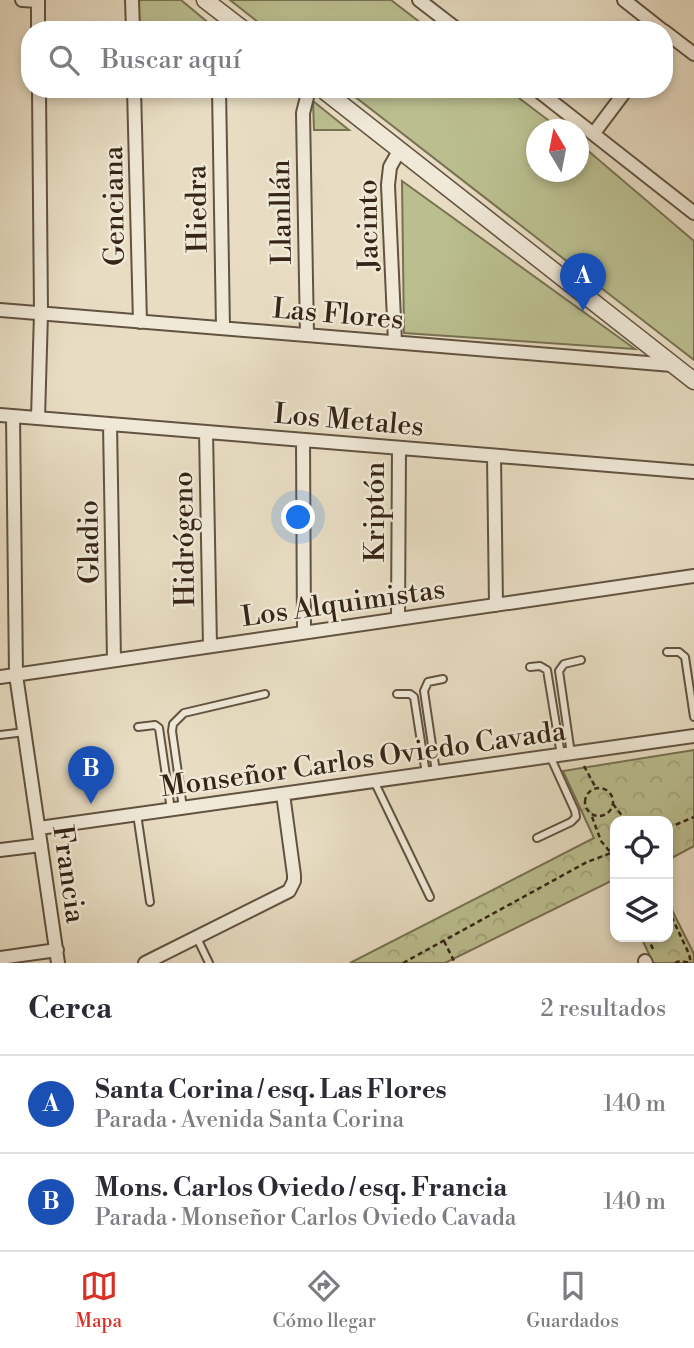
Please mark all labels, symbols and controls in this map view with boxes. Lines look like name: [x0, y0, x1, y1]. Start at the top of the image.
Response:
search box: [21, 21, 673, 98]
icon: search: [45, 41, 83, 79]
text: Buscar aquí: [101, 44, 241, 76]
north arrow: [526, 119, 589, 182]
street label: Genciana: [96, 145, 133, 266]
street label: Llanllán: [263, 159, 300, 265]
street label: Hiedra: [179, 164, 216, 253]
street label: Jacinto: [350, 179, 387, 272]
pin: A: [560, 253, 606, 311]
street label: Las Flores: [271, 291, 405, 338]
street label: Los Metales: [272, 397, 425, 444]
street label: Kriptón: [358, 461, 393, 562]
street label: Hidrógeno: [166, 471, 203, 607]
street label: Gladio: [71, 500, 108, 584]
your location: [281, 500, 315, 534]
street label: Los Alquimistas: [239, 572, 447, 635]
street label: Monseñor Carlos Oviedo Cavada: [158, 714, 569, 805]
pin: B: [68, 746, 114, 804]
map controls: [610, 816, 673, 942]
button: locate: [610, 816, 673, 879]
street label: Francia: [44, 823, 93, 926]
button: layers: [610, 879, 673, 942]
text: Cerca: [28, 990, 112, 1028]
text: 2 resultados: [541, 995, 666, 1023]
text: Santa Corina / esq. Las Flores: [95, 1074, 447, 1106]
text: A: [43, 1090, 59, 1118]
text: 140 m: [603, 1090, 666, 1118]
text: Parada · Avenida Santa Corina: [95, 1106, 404, 1134]
text: Mons. Carlos Oviedo / esq. Francia: [95, 1172, 507, 1204]
text: B: [42, 1188, 60, 1216]
text: 140 m: [603, 1188, 666, 1216]
text: Parada · Monseñor Carlos Oviedo Cavada: [95, 1204, 517, 1232]
tab: Mapa: [75, 1267, 122, 1333]
tab: Cómo llegar: [272, 1267, 376, 1333]
tab: Guardados: [526, 1267, 619, 1333]

